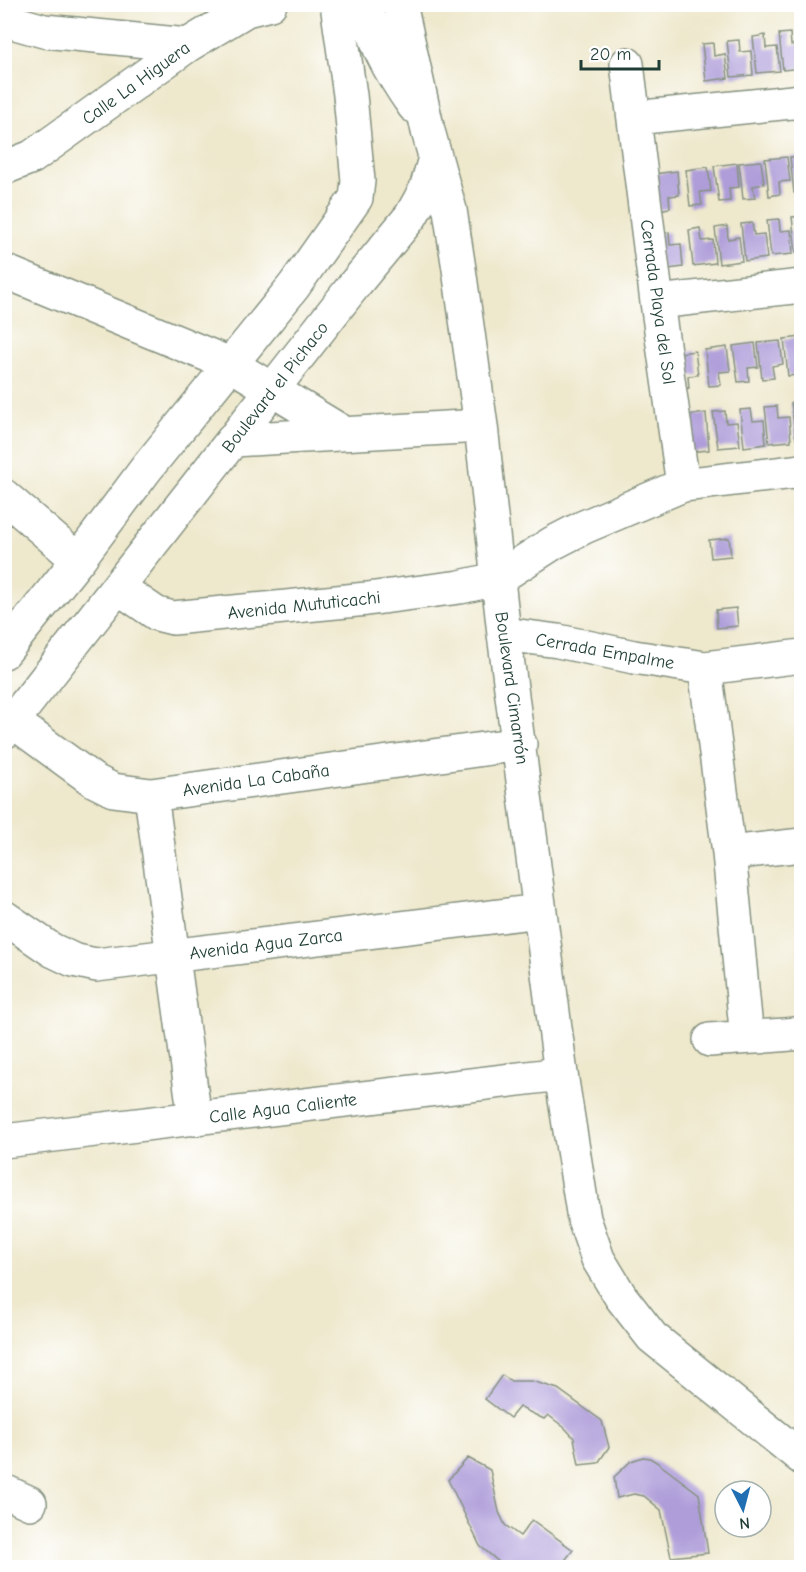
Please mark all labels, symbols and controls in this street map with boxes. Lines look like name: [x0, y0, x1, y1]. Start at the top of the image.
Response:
scale bar: [581, 33, 659, 71]
street label: Calle La Higuera: [78, 37, 194, 130]
text: 20 m: [590, 44, 631, 65]
street label: Cerrada Playa del Sol: [636, 218, 679, 386]
street label: Boulevard el Pichaco: [218, 318, 333, 457]
street label: Avenida Mututicachi: [226, 587, 382, 624]
street label: Boulevard Cimarrón: [490, 610, 533, 766]
street label: Cerrada Empalme: [534, 629, 676, 674]
street label: Avenida La Cabaña: [181, 760, 331, 801]
street label: Avenida Agua Zarca: [188, 925, 344, 964]
street label: Calle Agua Caliente: [208, 1089, 358, 1128]
north arrow: [713, 1479, 773, 1539]
text: N: [738, 1513, 751, 1532]

